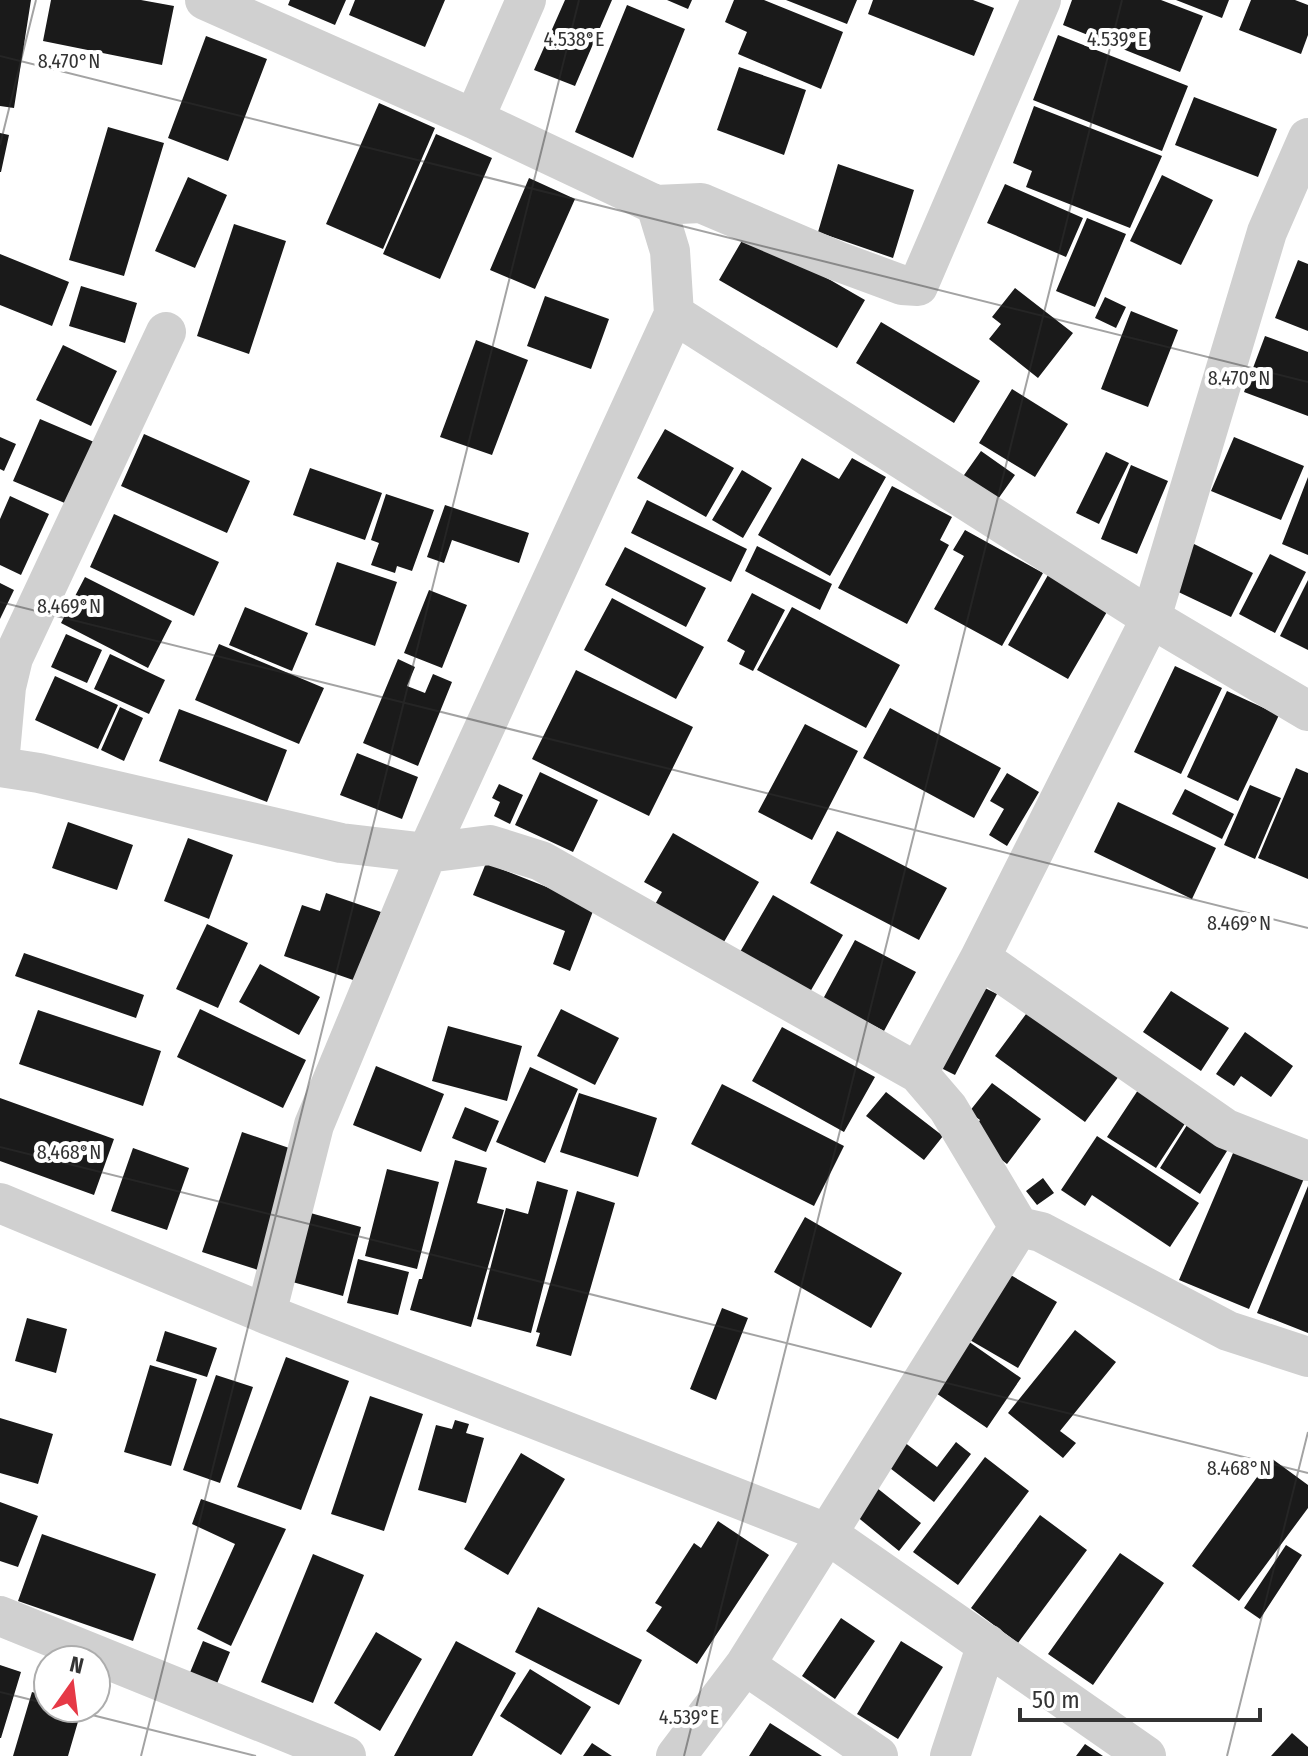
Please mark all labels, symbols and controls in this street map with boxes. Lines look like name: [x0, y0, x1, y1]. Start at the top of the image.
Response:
text: 4.538°E: [544, 27, 604, 51]
text: 4.539°E: [1087, 27, 1147, 51]
text: 8.470°N: [38, 49, 100, 73]
text: 8.470°N: [1208, 366, 1270, 390]
text: 8.469°N: [37, 594, 101, 618]
text: 8.469°N: [1207, 911, 1271, 935]
text: 8.468°N: [37, 1140, 101, 1164]
text: 8.468°N: [1207, 1456, 1271, 1480]
north arrow: [32, 1644, 112, 1724]
text: N: [67, 1650, 86, 1680]
scale bar: [1020, 1672, 1260, 1722]
text: 50 m: [1032, 1686, 1080, 1714]
text: 4.539°E: [659, 1705, 719, 1729]

